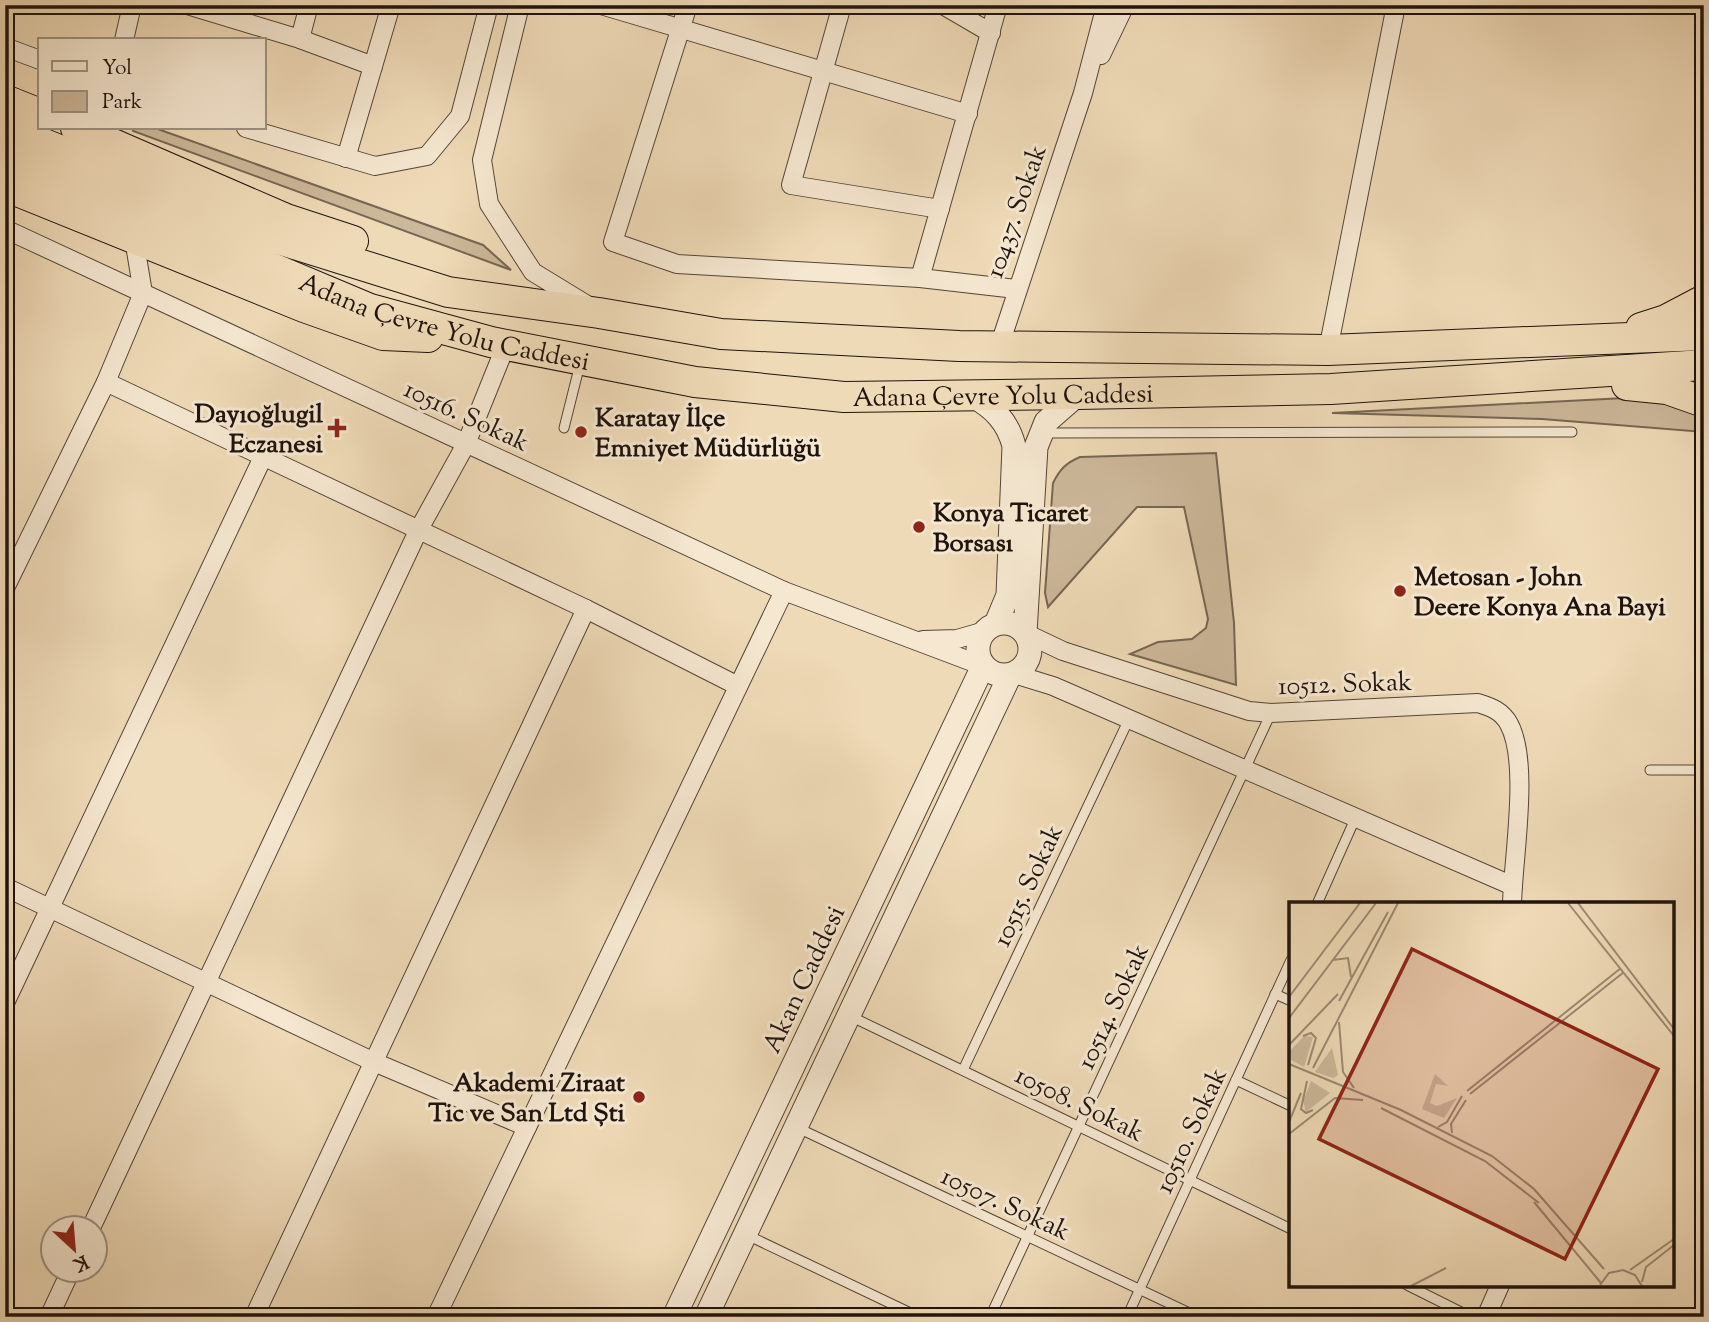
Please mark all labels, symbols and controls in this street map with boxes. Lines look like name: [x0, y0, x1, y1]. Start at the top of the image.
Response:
legend: [38, 38, 266, 130]
text: Yol: [102, 54, 132, 84]
text: Park: [102, 88, 143, 118]
street label: 10437. Sokak: [977, 140, 1057, 283]
street label: Adana Çevre Yolu Caddesi: [293, 265, 592, 382]
street label: 10516. Sokak: [397, 372, 535, 462]
street label: Adana Çevre Yolu Caddesi: [853, 377, 1154, 418]
place label: Dayıoğlugil Eczanesi: [194, 397, 324, 464]
place label: Karatay İlçe Emniyet Müdürlüğü: [595, 401, 821, 468]
marker: Dayıoğlugil Eczanesi: [329, 420, 345, 436]
marker: Karatay İlçe Emniyet Müdürlüğü: [573, 424, 589, 440]
place label: Konya Ticaret Borsası: [933, 496, 1088, 563]
marker: Konya Ticaret Borsası: [911, 519, 927, 535]
place label: Metosan - John Deere Konya Ana Bayi: [1414, 560, 1666, 627]
marker: Metosan - John Deere Konya Ana Bayi: [1392, 583, 1408, 599]
street label: 10512. Sokak: [1277, 665, 1413, 706]
street label: 10515. Sokak: [985, 819, 1074, 953]
street label: Akan Caddesi: [755, 900, 856, 1060]
inset map: [1289, 902, 1674, 1287]
street label: 10514. Sokak: [1069, 938, 1160, 1076]
street label: 10508. Sokak: [1008, 1058, 1150, 1153]
street label: 10510. Sokak: [1147, 1062, 1238, 1200]
place label: Akademi Ziraat Tic ve San Ltd Şti: [428, 1066, 626, 1133]
marker: Akademi Ziraat Tic ve San Ltd Şti: [631, 1089, 647, 1105]
street label: 10507. Sokak: [934, 1159, 1076, 1251]
north arrow: [38, 1214, 108, 1284]
text: K: [68, 1247, 92, 1277]

